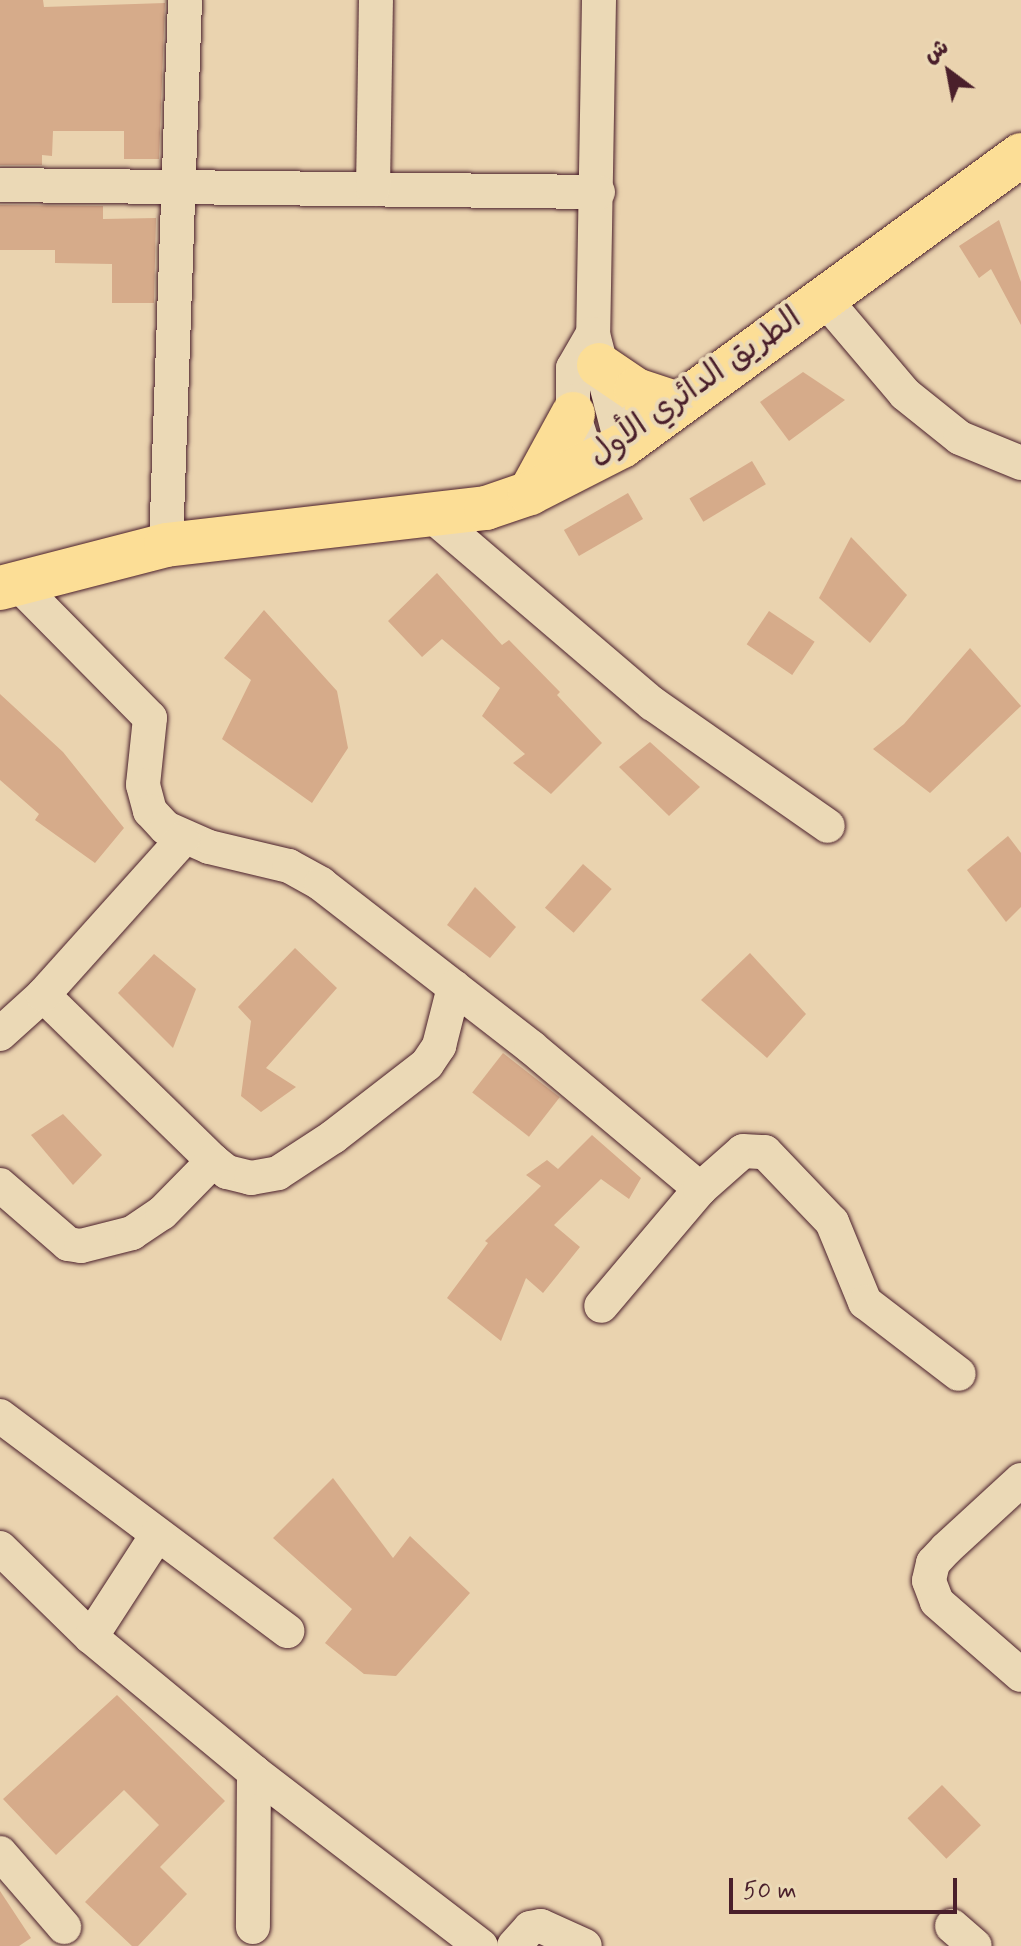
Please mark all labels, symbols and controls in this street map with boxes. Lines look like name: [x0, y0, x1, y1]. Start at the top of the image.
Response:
north arrow: [909, 32, 989, 112]
text: ش: [919, 33, 954, 70]
street label: الطريق الدائري الأول: [581, 299, 809, 475]
scale bar: [733, 1862, 961, 1912]
text: 50 m: [743, 1876, 797, 1907]

